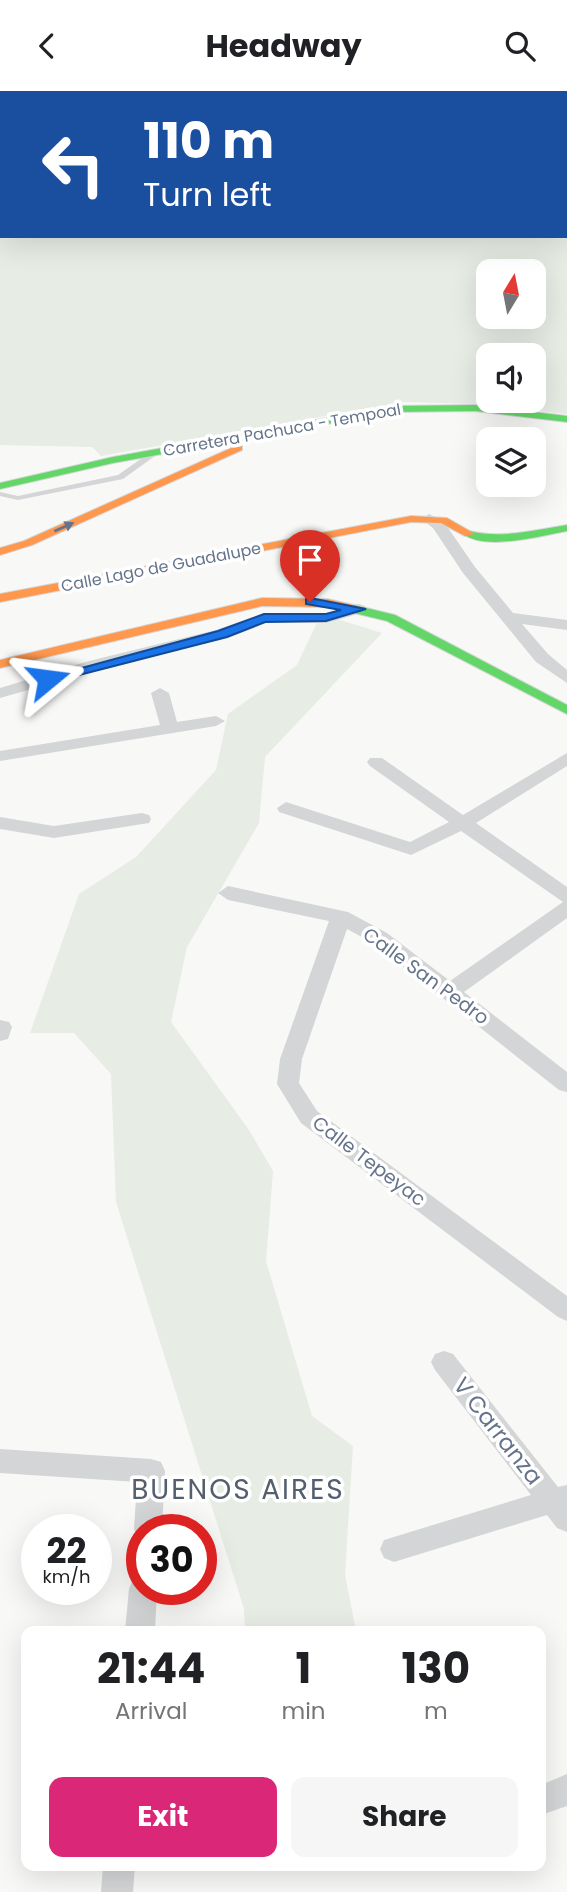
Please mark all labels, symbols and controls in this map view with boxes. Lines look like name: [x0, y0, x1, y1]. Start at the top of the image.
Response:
text: Headway: [205, 23, 362, 68]
icon: back: [28, 27, 66, 65]
icon: search: [501, 27, 539, 65]
text: 110 m: [143, 107, 274, 175]
icon: left: [28, 119, 119, 210]
text: Turn left: [143, 172, 272, 217]
north arrow: [476, 259, 546, 329]
map controls: [476, 259, 546, 497]
button: sound: [476, 343, 546, 413]
street label: Carretera Pachuca - Tempoal: [161, 398, 403, 462]
button: layers: [476, 427, 546, 497]
one-way arrow: [53, 521, 74, 532]
pin: [280, 530, 340, 602]
street label: Calle Lago de Guadalupe: [59, 536, 263, 598]
icon: arrive: [291, 541, 329, 579]
position arrow: [11, 642, 85, 716]
street label: Calle San Pedro: [357, 921, 495, 1031]
street label: Calle Tepeyac: [307, 1109, 431, 1213]
street label: V Carranza: [446, 1371, 550, 1491]
district label: BUENOS AIRES: [131, 1470, 345, 1509]
speed limit sign: 30: [126, 1514, 217, 1605]
text: 22: [47, 1526, 86, 1575]
text: km/h: [43, 1564, 90, 1589]
text: 21:44: [97, 1639, 206, 1698]
text: 1: [296, 1639, 311, 1698]
text: 130: [401, 1639, 470, 1698]
text: Arrival: [115, 1695, 187, 1727]
text: min: [281, 1695, 326, 1727]
text: m: [424, 1695, 448, 1727]
button: Exit: [49, 1777, 277, 1857]
button: Share: [291, 1777, 518, 1857]

